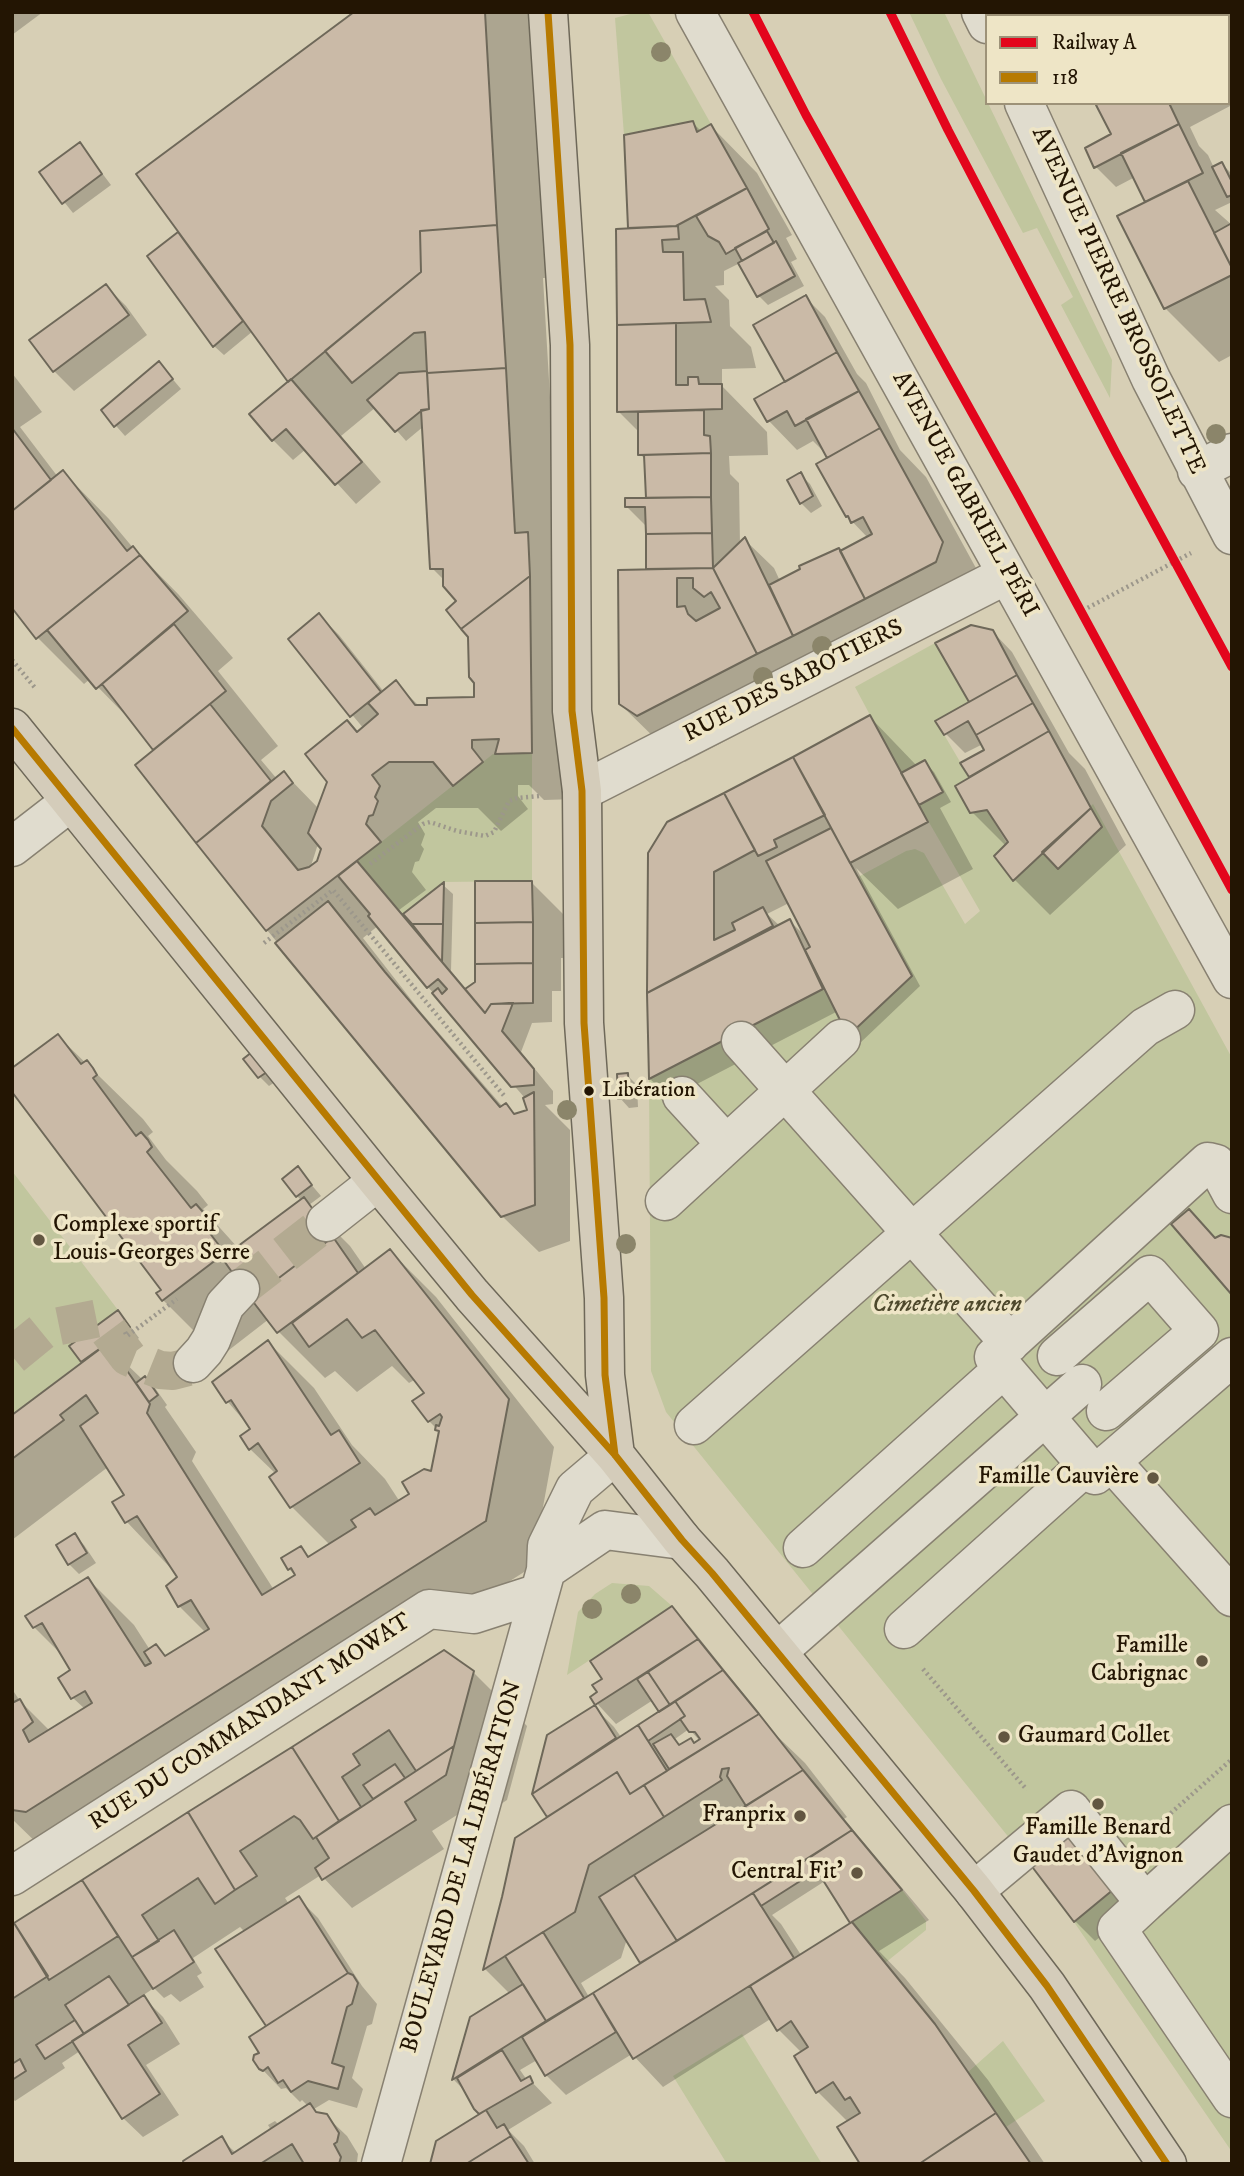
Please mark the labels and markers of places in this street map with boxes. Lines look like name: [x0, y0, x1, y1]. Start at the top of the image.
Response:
place label: Libération: [602, 1078, 695, 1104]
marker: Libération: [582, 1084, 596, 1098]
place label: Complexe sportif Louis-Georges Serre: [53, 1212, 250, 1268]
marker: Complexe sportif Louis-Georges Serre: [31, 1232, 47, 1248]
place label: Famille Cauvière: [978, 1464, 1139, 1492]
marker: Famille Cauvière: [1145, 1470, 1161, 1486]
place label: Famille Cabrignac: [1091, 1633, 1188, 1689]
marker: Famille Cabrignac: [1194, 1653, 1210, 1669]
place label: Gaumard Collet: [1018, 1723, 1170, 1751]
marker: Gaumard Collet: [996, 1729, 1012, 1745]
marker: Famille Benard Gaudet d'Avignon: [1090, 1796, 1106, 1812]
place label: Franprix: [702, 1802, 786, 1830]
marker: Franprix: [792, 1808, 808, 1824]
place label: Famille Benard Gaudet d'Avignon: [1013, 1815, 1183, 1871]
place label: Central Fit': [731, 1859, 843, 1887]
marker: Central Fit': [849, 1865, 865, 1881]

